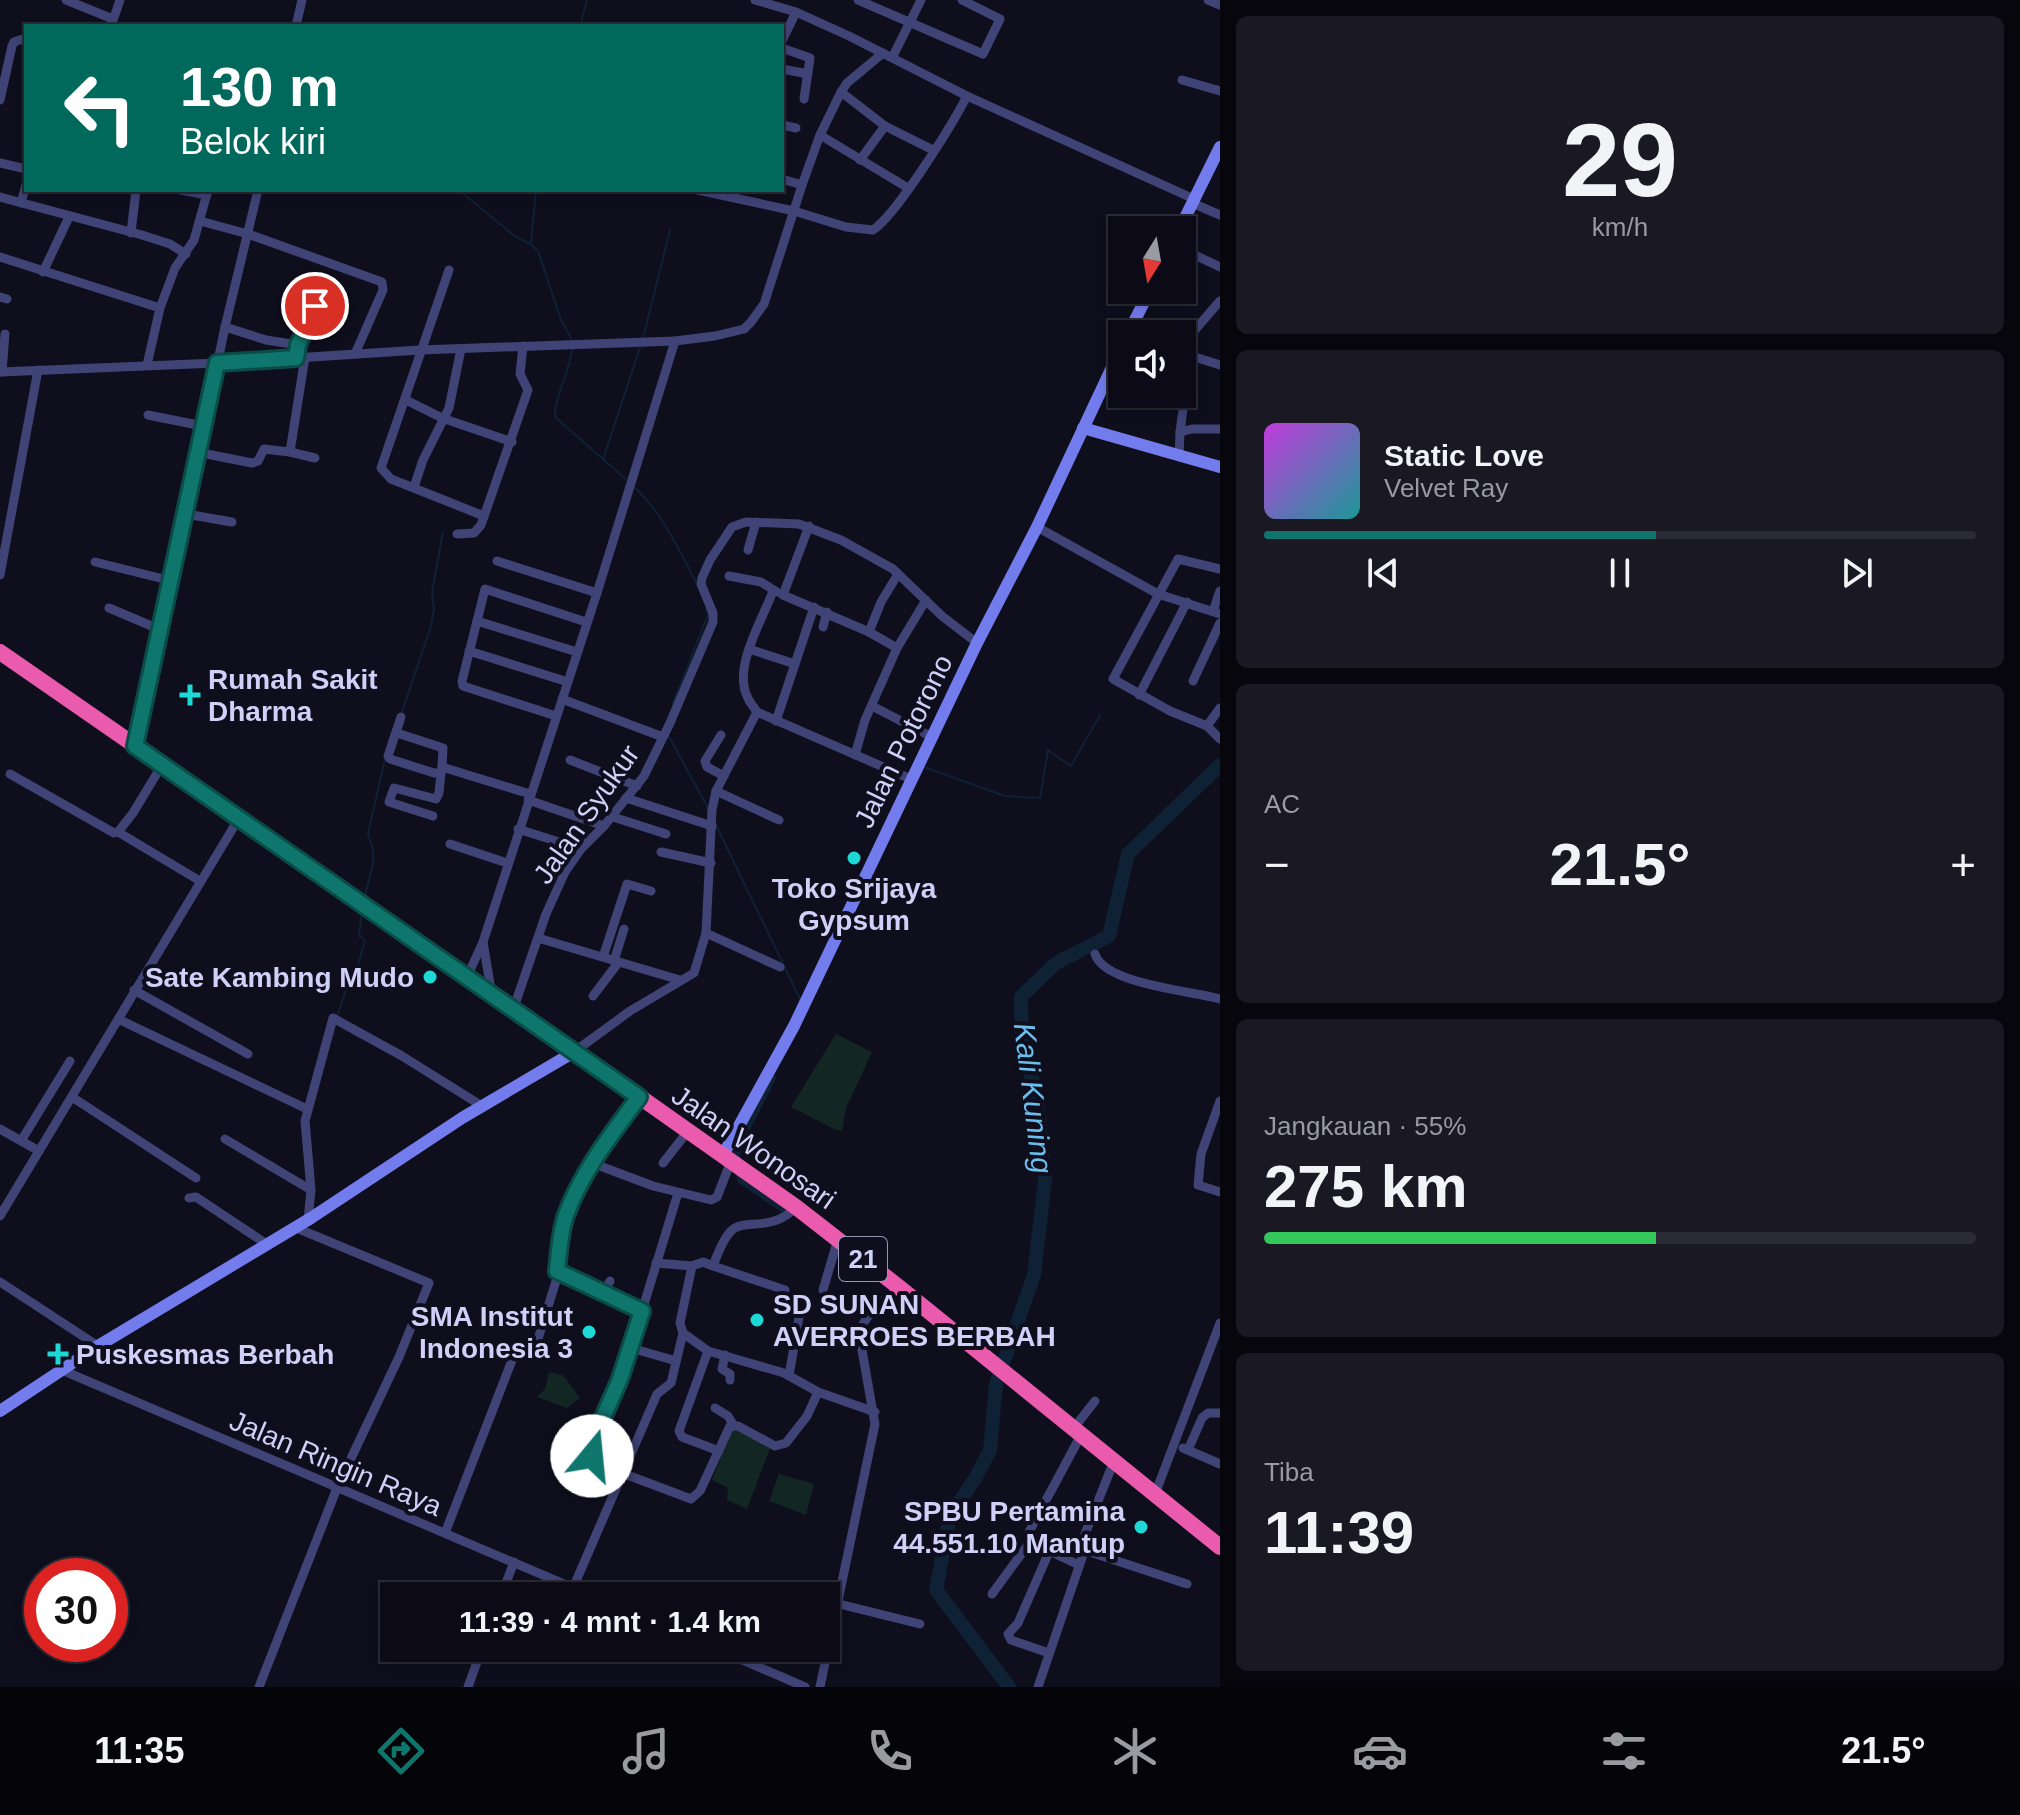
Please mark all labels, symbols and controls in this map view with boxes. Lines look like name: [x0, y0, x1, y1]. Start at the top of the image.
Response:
text: 130 m: [180, 55, 339, 118]
icon: left: [48, 56, 152, 160]
text: 29: [1562, 102, 1678, 218]
text: Belok kiri: [180, 121, 326, 162]
text: km/h: [1592, 212, 1648, 242]
north arrow: [1108, 216, 1196, 304]
map controls: [1108, 216, 1196, 408]
pin: [281, 272, 349, 340]
icon: arrive: [293, 284, 337, 328]
button: sound: [1108, 320, 1196, 408]
text: Static Love: [1384, 439, 1544, 472]
text: Velvet Ray: [1384, 473, 1508, 503]
icon: previous: [1361, 551, 1405, 595]
icon: pause: [1598, 551, 1642, 595]
icon: next: [1835, 551, 1879, 595]
street label: Jalan Potorono: [848, 650, 959, 833]
place label: Rumah Sakit Dharma: [208, 664, 378, 727]
marker: Rumah Sakit Dharma: [179, 684, 201, 706]
street label: Jalan Syukur: [527, 739, 646, 889]
text: AC: [1264, 789, 1300, 819]
text: 21.5°: [1550, 831, 1690, 898]
text: −: [1264, 840, 1290, 889]
text: +: [1950, 840, 1976, 889]
marker: Toko Srijaya Gypsum: [845, 849, 863, 867]
place label: Toko Srijaya Gypsum: [772, 873, 937, 936]
place label: Sate Kambing Mudo: [145, 962, 414, 993]
marker: Sate Kambing Mudo: [421, 968, 439, 986]
water label: Kali Kuning: [1008, 1021, 1059, 1176]
street label: Jalan Wonosari: [666, 1080, 841, 1215]
text: Jangkauan · 55%: [1264, 1111, 1466, 1141]
text: 275 km: [1264, 1153, 1468, 1220]
road number: 21: [839, 1237, 887, 1281]
place label: SD SUNAN AVERROES BERBAH: [773, 1289, 1056, 1352]
place label: SMA Institut Indonesia 3: [411, 1301, 573, 1364]
marker: SD SUNAN AVERROES BERBAH: [748, 1311, 766, 1329]
marker: SMA Institut Indonesia 3: [580, 1323, 598, 1341]
place label: Puskesmas Berbah: [76, 1339, 334, 1370]
marker: Puskesmas Berbah: [47, 1343, 69, 1365]
street label: Jalan Ringin Raya: [225, 1405, 447, 1522]
position arrow: [550, 1414, 634, 1498]
text: Tiba: [1264, 1457, 1314, 1487]
place label: SPBU Pertamina 44.551.10 Mantup: [893, 1496, 1125, 1559]
text: 11:39: [1264, 1499, 1414, 1566]
marker: SPBU Pertamina 44.551.10 Mantup: [1132, 1518, 1150, 1536]
speed limit sign: 30: [24, 1558, 128, 1662]
text: 11:39 · 4 mnt · 1.4 km: [459, 1605, 761, 1638]
icon: directions: [373, 1723, 429, 1779]
icon: music: [618, 1723, 674, 1779]
icon: phone: [862, 1723, 918, 1779]
icon: climate: [1107, 1723, 1163, 1779]
icon: car: [1352, 1723, 1408, 1779]
icon: filters: [1596, 1723, 1652, 1779]
text: 11:35: [94, 1730, 184, 1771]
text: 21.5°: [1841, 1730, 1926, 1771]

